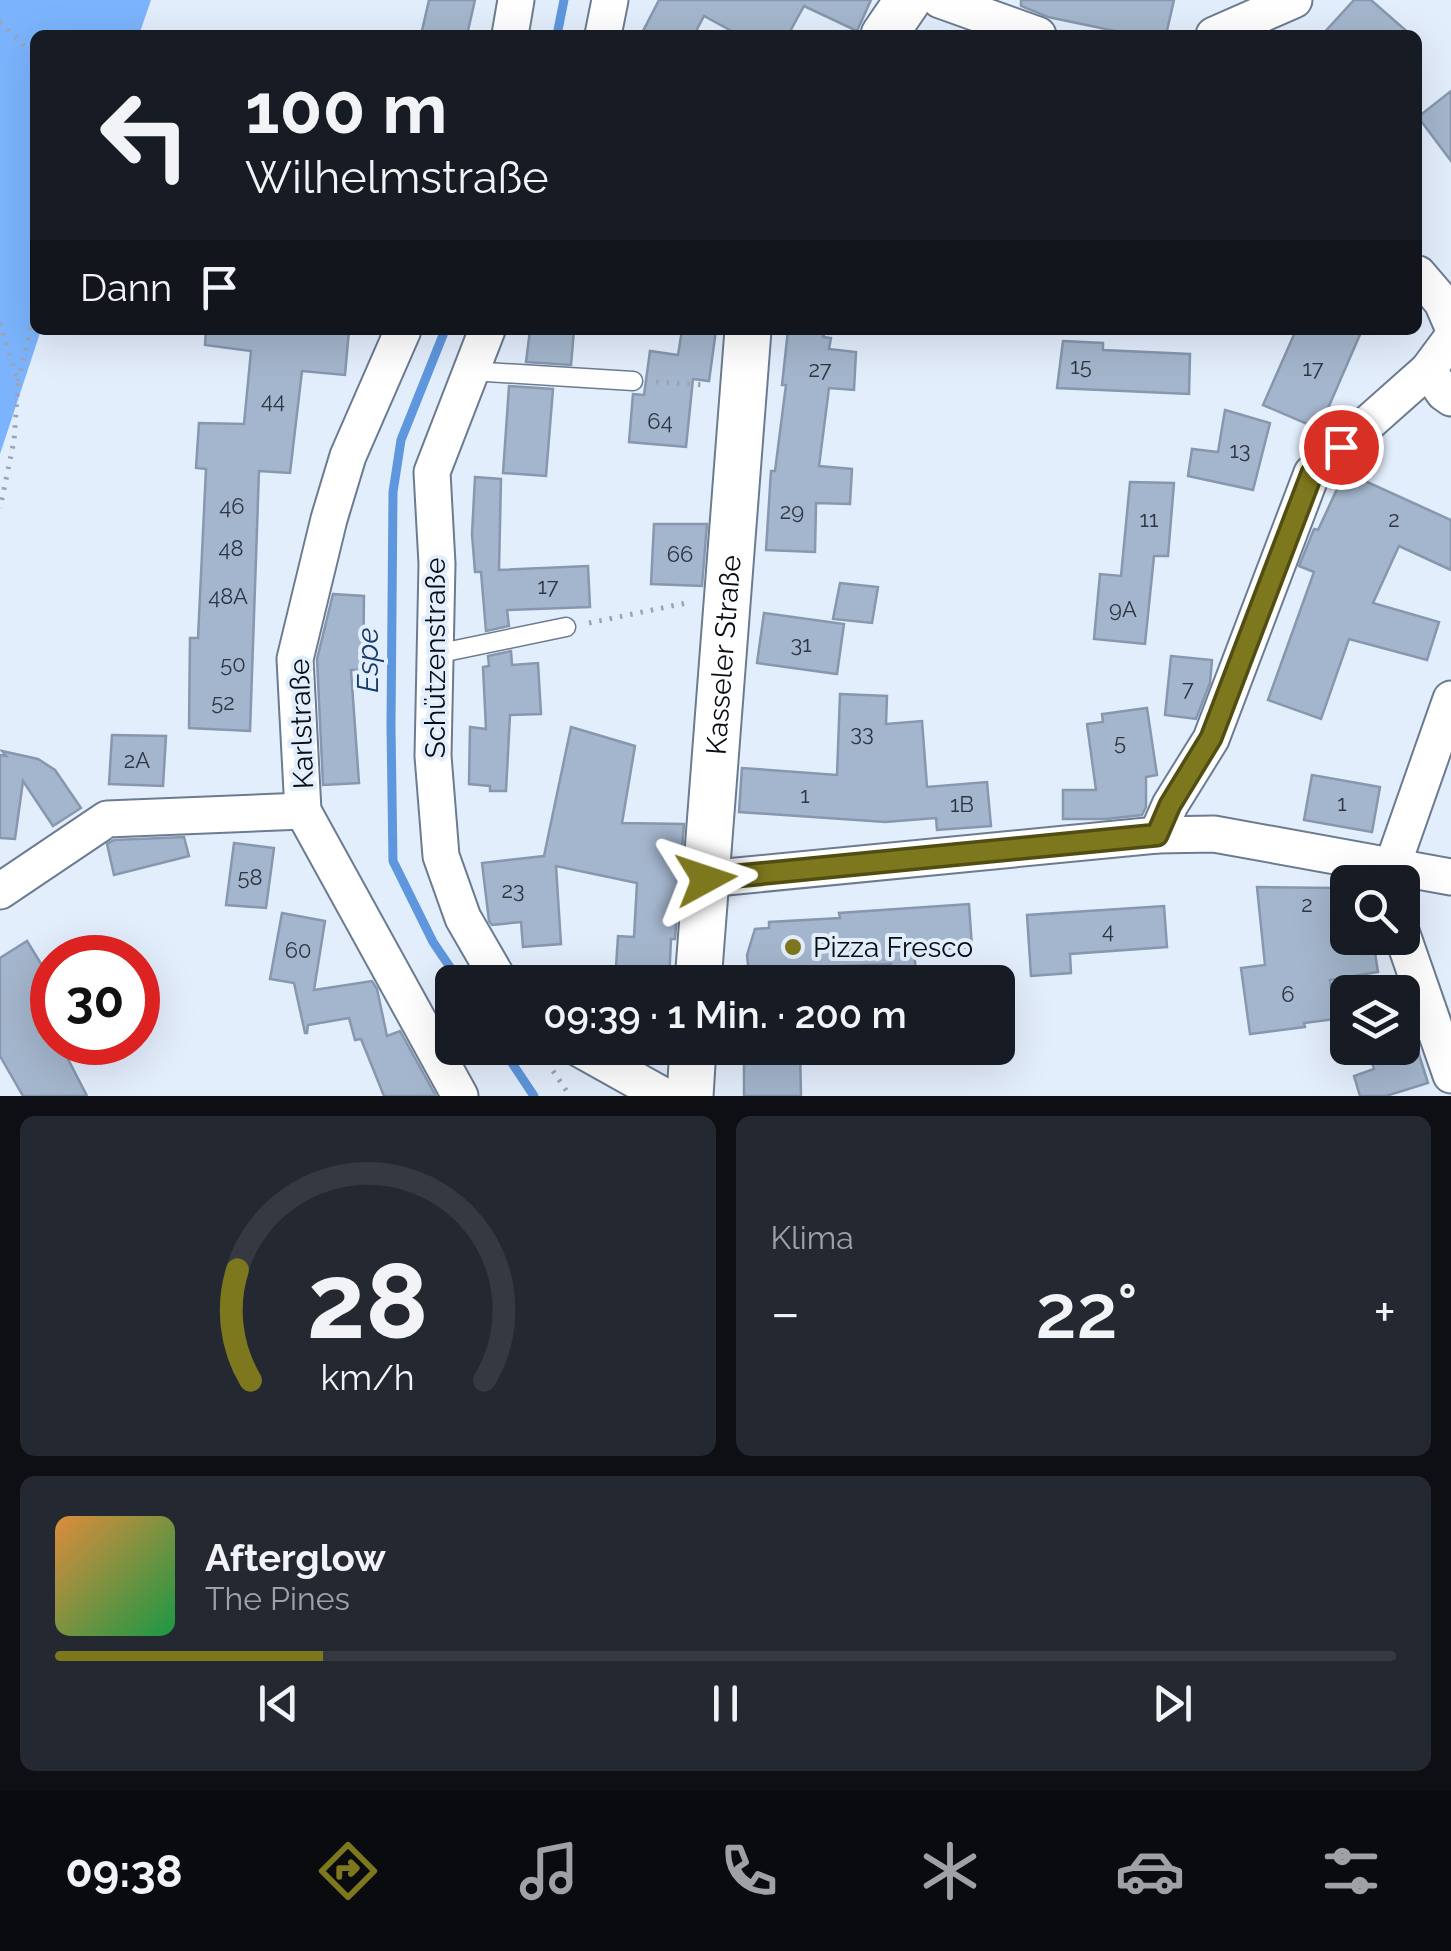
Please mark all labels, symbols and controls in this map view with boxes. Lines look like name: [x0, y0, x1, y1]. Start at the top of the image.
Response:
text: 100 m: [245, 67, 448, 149]
icon: left: [80, 70, 210, 200]
text: Wilhelmstraße: [245, 151, 549, 204]
icon: arrive: [192, 260, 247, 315]
text: Dann: [80, 265, 172, 310]
house number: 15: [1070, 353, 1092, 379]
house number: 17: [1302, 355, 1324, 381]
house number: 27: [808, 356, 832, 382]
house number: 44: [261, 387, 285, 413]
pin: [1299, 405, 1384, 490]
house number: 64: [647, 408, 673, 434]
icon: arrive: [1314, 420, 1369, 475]
house number: 13: [1229, 437, 1251, 463]
house number: 46: [219, 493, 245, 519]
house number: 29: [780, 498, 804, 524]
house number: 11: [1140, 506, 1158, 532]
house number: 2: [1388, 506, 1400, 532]
house number: 48: [218, 535, 244, 561]
house number: 66: [667, 541, 693, 567]
street label: Kasseler Straße: [699, 554, 748, 756]
street label: Schützenstraße: [419, 558, 452, 758]
house number: 17: [537, 573, 559, 599]
house number: 48A: [208, 583, 248, 609]
house number: 9A: [1109, 596, 1137, 622]
water label: Espe: [350, 627, 385, 693]
house number: 31: [790, 631, 812, 657]
house number: 50: [220, 651, 246, 677]
street label: Karlstraße: [283, 658, 320, 790]
house number: 7: [1182, 675, 1194, 701]
house number: 52: [211, 689, 235, 715]
house number: 33: [850, 720, 874, 746]
house number: 5: [1114, 729, 1126, 755]
house number: 2A: [124, 747, 150, 773]
house number: 1: [800, 782, 810, 808]
house number: 1: [1337, 790, 1347, 816]
house number: 1B: [950, 791, 974, 817]
position arrow: [654, 827, 758, 931]
house number: 58: [237, 864, 263, 890]
map controls: [1330, 865, 1420, 1065]
button: search: [1330, 865, 1420, 955]
house number: 23: [501, 877, 525, 903]
house number: 2: [1301, 891, 1313, 917]
house number: 4: [1102, 917, 1114, 943]
place label: Pizza Fresco: [813, 931, 973, 964]
speed limit sign: 30: [30, 935, 160, 1065]
marker: Pizza Fresco: [782, 936, 804, 958]
house number: 60: [285, 937, 311, 963]
button: layers: [1330, 975, 1420, 1065]
house number: 6: [1281, 981, 1295, 1007]
text: 09:39 · 1 Min. · 200 m: [543, 992, 907, 1037]
text: Klima: [771, 1219, 854, 1256]
text: 28: [307, 1240, 428, 1362]
text: 22°: [1035, 1267, 1138, 1356]
text: −: [771, 1280, 800, 1345]
text: +: [1373, 1280, 1396, 1345]
text: km/h: [321, 1356, 415, 1398]
text: Afterglow: [205, 1535, 386, 1580]
text: The Pines: [205, 1580, 350, 1617]
icon: previous: [251, 1676, 306, 1731]
icon: pause: [698, 1676, 753, 1731]
icon: next: [1145, 1676, 1200, 1731]
icon: directions: [313, 1836, 383, 1906]
icon: music: [514, 1836, 584, 1906]
icon: phone: [714, 1836, 784, 1906]
icon: climate: [915, 1836, 985, 1906]
icon: car: [1115, 1836, 1185, 1906]
icon: filters: [1316, 1836, 1386, 1906]
text: 09:38: [65, 1845, 183, 1898]

